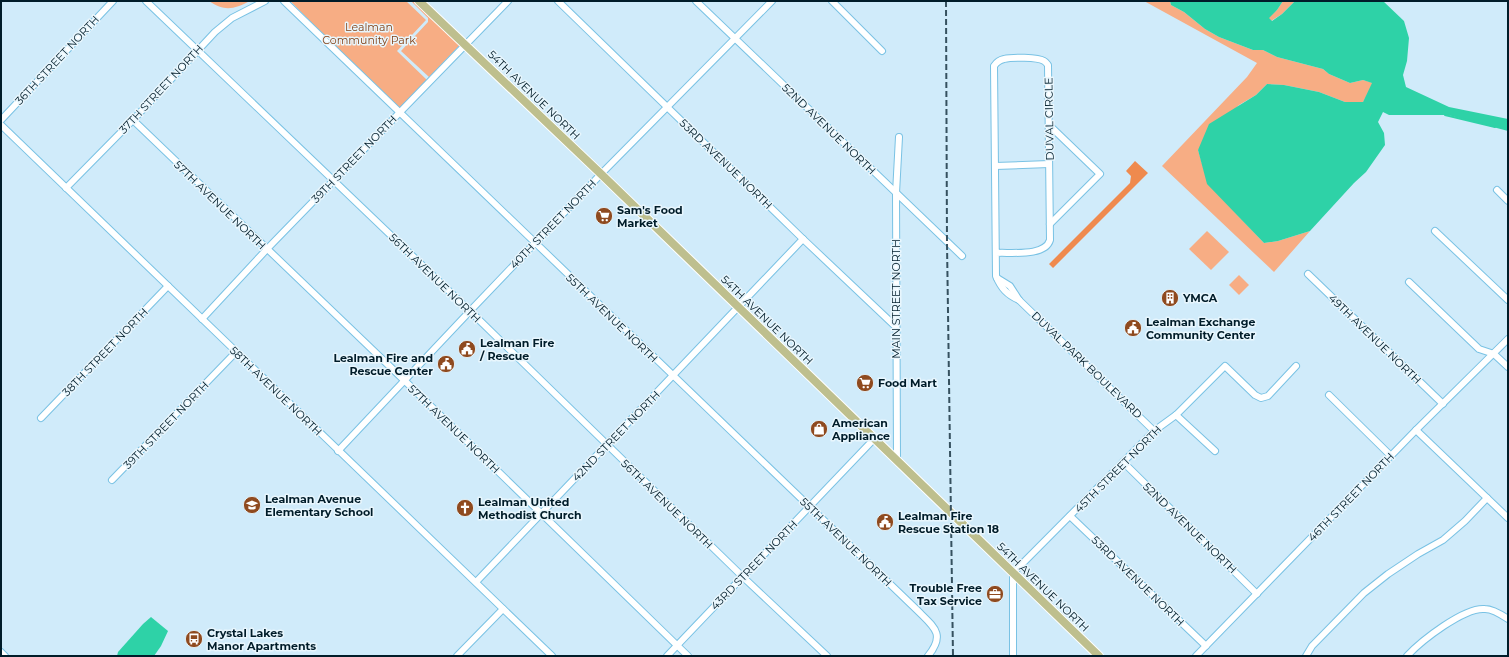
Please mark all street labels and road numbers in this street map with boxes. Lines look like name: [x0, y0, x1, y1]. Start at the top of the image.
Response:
street label: 36TH STREET NORTH: [12, 12, 102, 108]
street label: 37TH STREET NORTH: [116, 42, 206, 136]
street label: 54TH AVENUE NORTH: [485, 47, 583, 143]
street label: DUVAL CIRCLE: [1041, 77, 1057, 161]
street label: 52ND AVENUE NORTH: [779, 81, 879, 177]
street label: 39TH STREET NORTH: [308, 112, 400, 206]
street label: 53RD AVENUE NORTH: [677, 116, 775, 212]
street label: 57TH AVENUE NORTH: [171, 158, 269, 252]
street label: 40TH STREET NORTH: [507, 176, 599, 272]
street label: 56TH AVENUE NORTH: [386, 230, 484, 326]
street label: MAIN STREET NORTH: [889, 239, 903, 359]
street label: 55TH AVENUE NORTH: [563, 271, 661, 365]
street label: 54TH AVENUE NORTH: [718, 272, 816, 368]
street label: 49TH AVENUE NORTH: [1326, 291, 1424, 387]
street label: 38TH STREET NORTH: [59, 305, 151, 399]
street label: DUVAL PARK BOULEVARD: [1029, 308, 1145, 422]
street label: 58TH AVENUE NORTH: [227, 343, 325, 439]
street label: 39TH STREET NORTH: [120, 378, 212, 472]
street label: 57TH AVENUE NORTH: [405, 382, 503, 476]
street label: 42ND STREET NORTH: [569, 388, 663, 484]
street label: 45TH STREET NORTH: [1071, 422, 1165, 516]
street label: 46TH STREET NORTH: [1305, 450, 1397, 544]
street label: 56TH AVENUE NORTH: [618, 456, 716, 552]
street label: 52ND AVENUE NORTH: [1140, 480, 1240, 576]
street label: 55TH AVENUE NORTH: [797, 495, 895, 589]
street label: 43RD STREET NORTH: [708, 517, 800, 613]
street label: 53RD AVENUE NORTH: [1089, 533, 1187, 629]
street label: 54TH AVENUE NORTH: [994, 539, 1092, 635]

